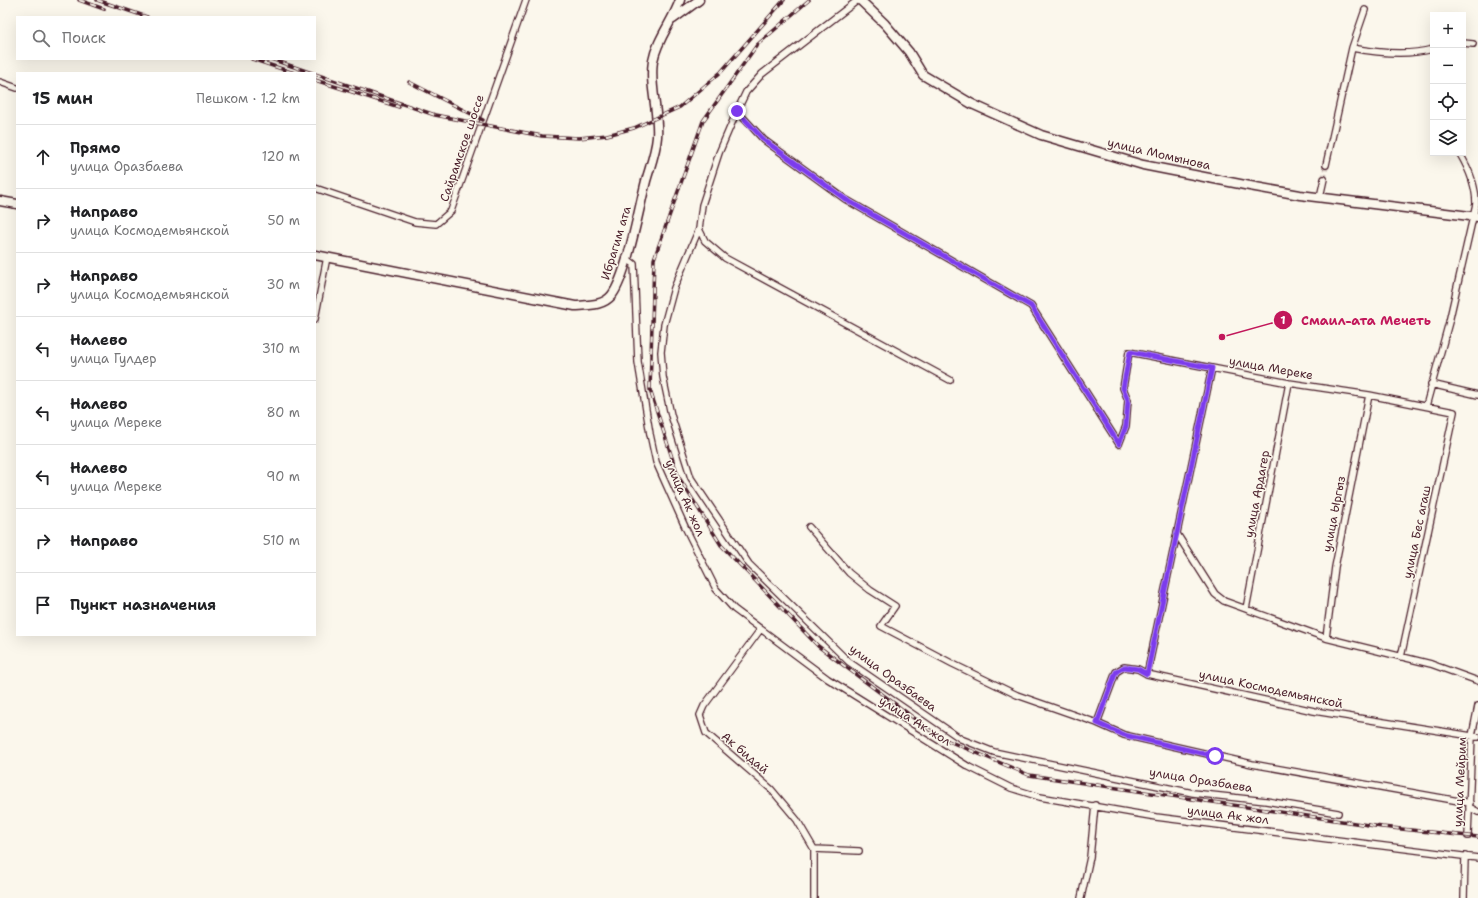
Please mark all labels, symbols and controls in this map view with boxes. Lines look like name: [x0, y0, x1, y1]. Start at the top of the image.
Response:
map controls: [1430, 12, 1466, 156]
button: +: [1430, 12, 1466, 48]
search box: [16, 16, 316, 60]
icon: search: [30, 27, 52, 49]
text: Поиск: [62, 28, 106, 48]
button: −: [1430, 48, 1466, 84]
button: locate: [1430, 84, 1466, 120]
text: 15 мин: [32, 87, 93, 109]
text: Пешком · 1.2 km: [196, 90, 300, 107]
street label: Сайрамское шоссе: [436, 92, 488, 204]
route end: [728, 102, 746, 120]
button: layers: [1430, 120, 1466, 156]
street label: улица Момынова: [1106, 134, 1213, 174]
text: Прямо: [70, 138, 120, 158]
icon: ahead: [32, 146, 54, 168]
text: 120 m: [262, 148, 300, 165]
text: улица Оразбаева: [70, 158, 183, 175]
text: Направо: [70, 202, 138, 222]
street label: Ибрагим ата: [597, 204, 635, 282]
icon: right: [32, 210, 54, 232]
text: 50 m: [267, 212, 300, 229]
text: улица Космодемьянской: [70, 222, 229, 239]
text: Направо: [70, 266, 138, 286]
icon: right: [32, 274, 54, 296]
text: 30 m: [266, 276, 300, 293]
text: улица Космодемьянской: [70, 286, 229, 303]
callout: Смаил-ата Мечеть: [1273, 307, 1439, 332]
text: 1: [1280, 312, 1286, 328]
text: Смаил-ата Мечеть: [1301, 312, 1431, 329]
text: Налево: [70, 330, 128, 350]
icon: left: [32, 338, 54, 360]
text: 310 m: [262, 340, 300, 357]
text: улица Гулдер: [70, 350, 157, 367]
street label: улица Мереке: [1228, 353, 1315, 383]
text: Налево: [70, 394, 128, 414]
icon: left: [32, 402, 54, 424]
text: 80 m: [266, 404, 300, 421]
text: улица Мереке: [70, 414, 162, 431]
street label: улица Ардагер: [1241, 449, 1273, 539]
street label: улица Ак жол: [661, 457, 709, 539]
text: Налево: [70, 458, 128, 478]
icon: left: [32, 466, 54, 488]
text: 90 m: [266, 468, 300, 485]
street label: улица Ыргыз: [1319, 475, 1349, 553]
text: улица Мереке: [70, 478, 162, 495]
street label: улица Бес агаш: [1399, 484, 1435, 580]
icon: right: [32, 530, 54, 552]
text: Направо: [70, 531, 138, 551]
text: 510 m: [263, 532, 300, 549]
icon: arrive: [32, 594, 54, 616]
text: Пункт назначения: [70, 595, 216, 615]
street label: улица Оразбаева: [846, 641, 940, 715]
street label: улица Космодемьянской: [1197, 666, 1345, 712]
street label: улица Ак жол: [876, 692, 954, 750]
street label: Ак бидай: [718, 728, 772, 778]
street label: улица Мейрим: [1450, 737, 1470, 827]
route start: [1206, 747, 1224, 765]
street label: улица Оразбаева: [1148, 764, 1254, 796]
street label: улица Ак жол: [1186, 802, 1270, 828]

